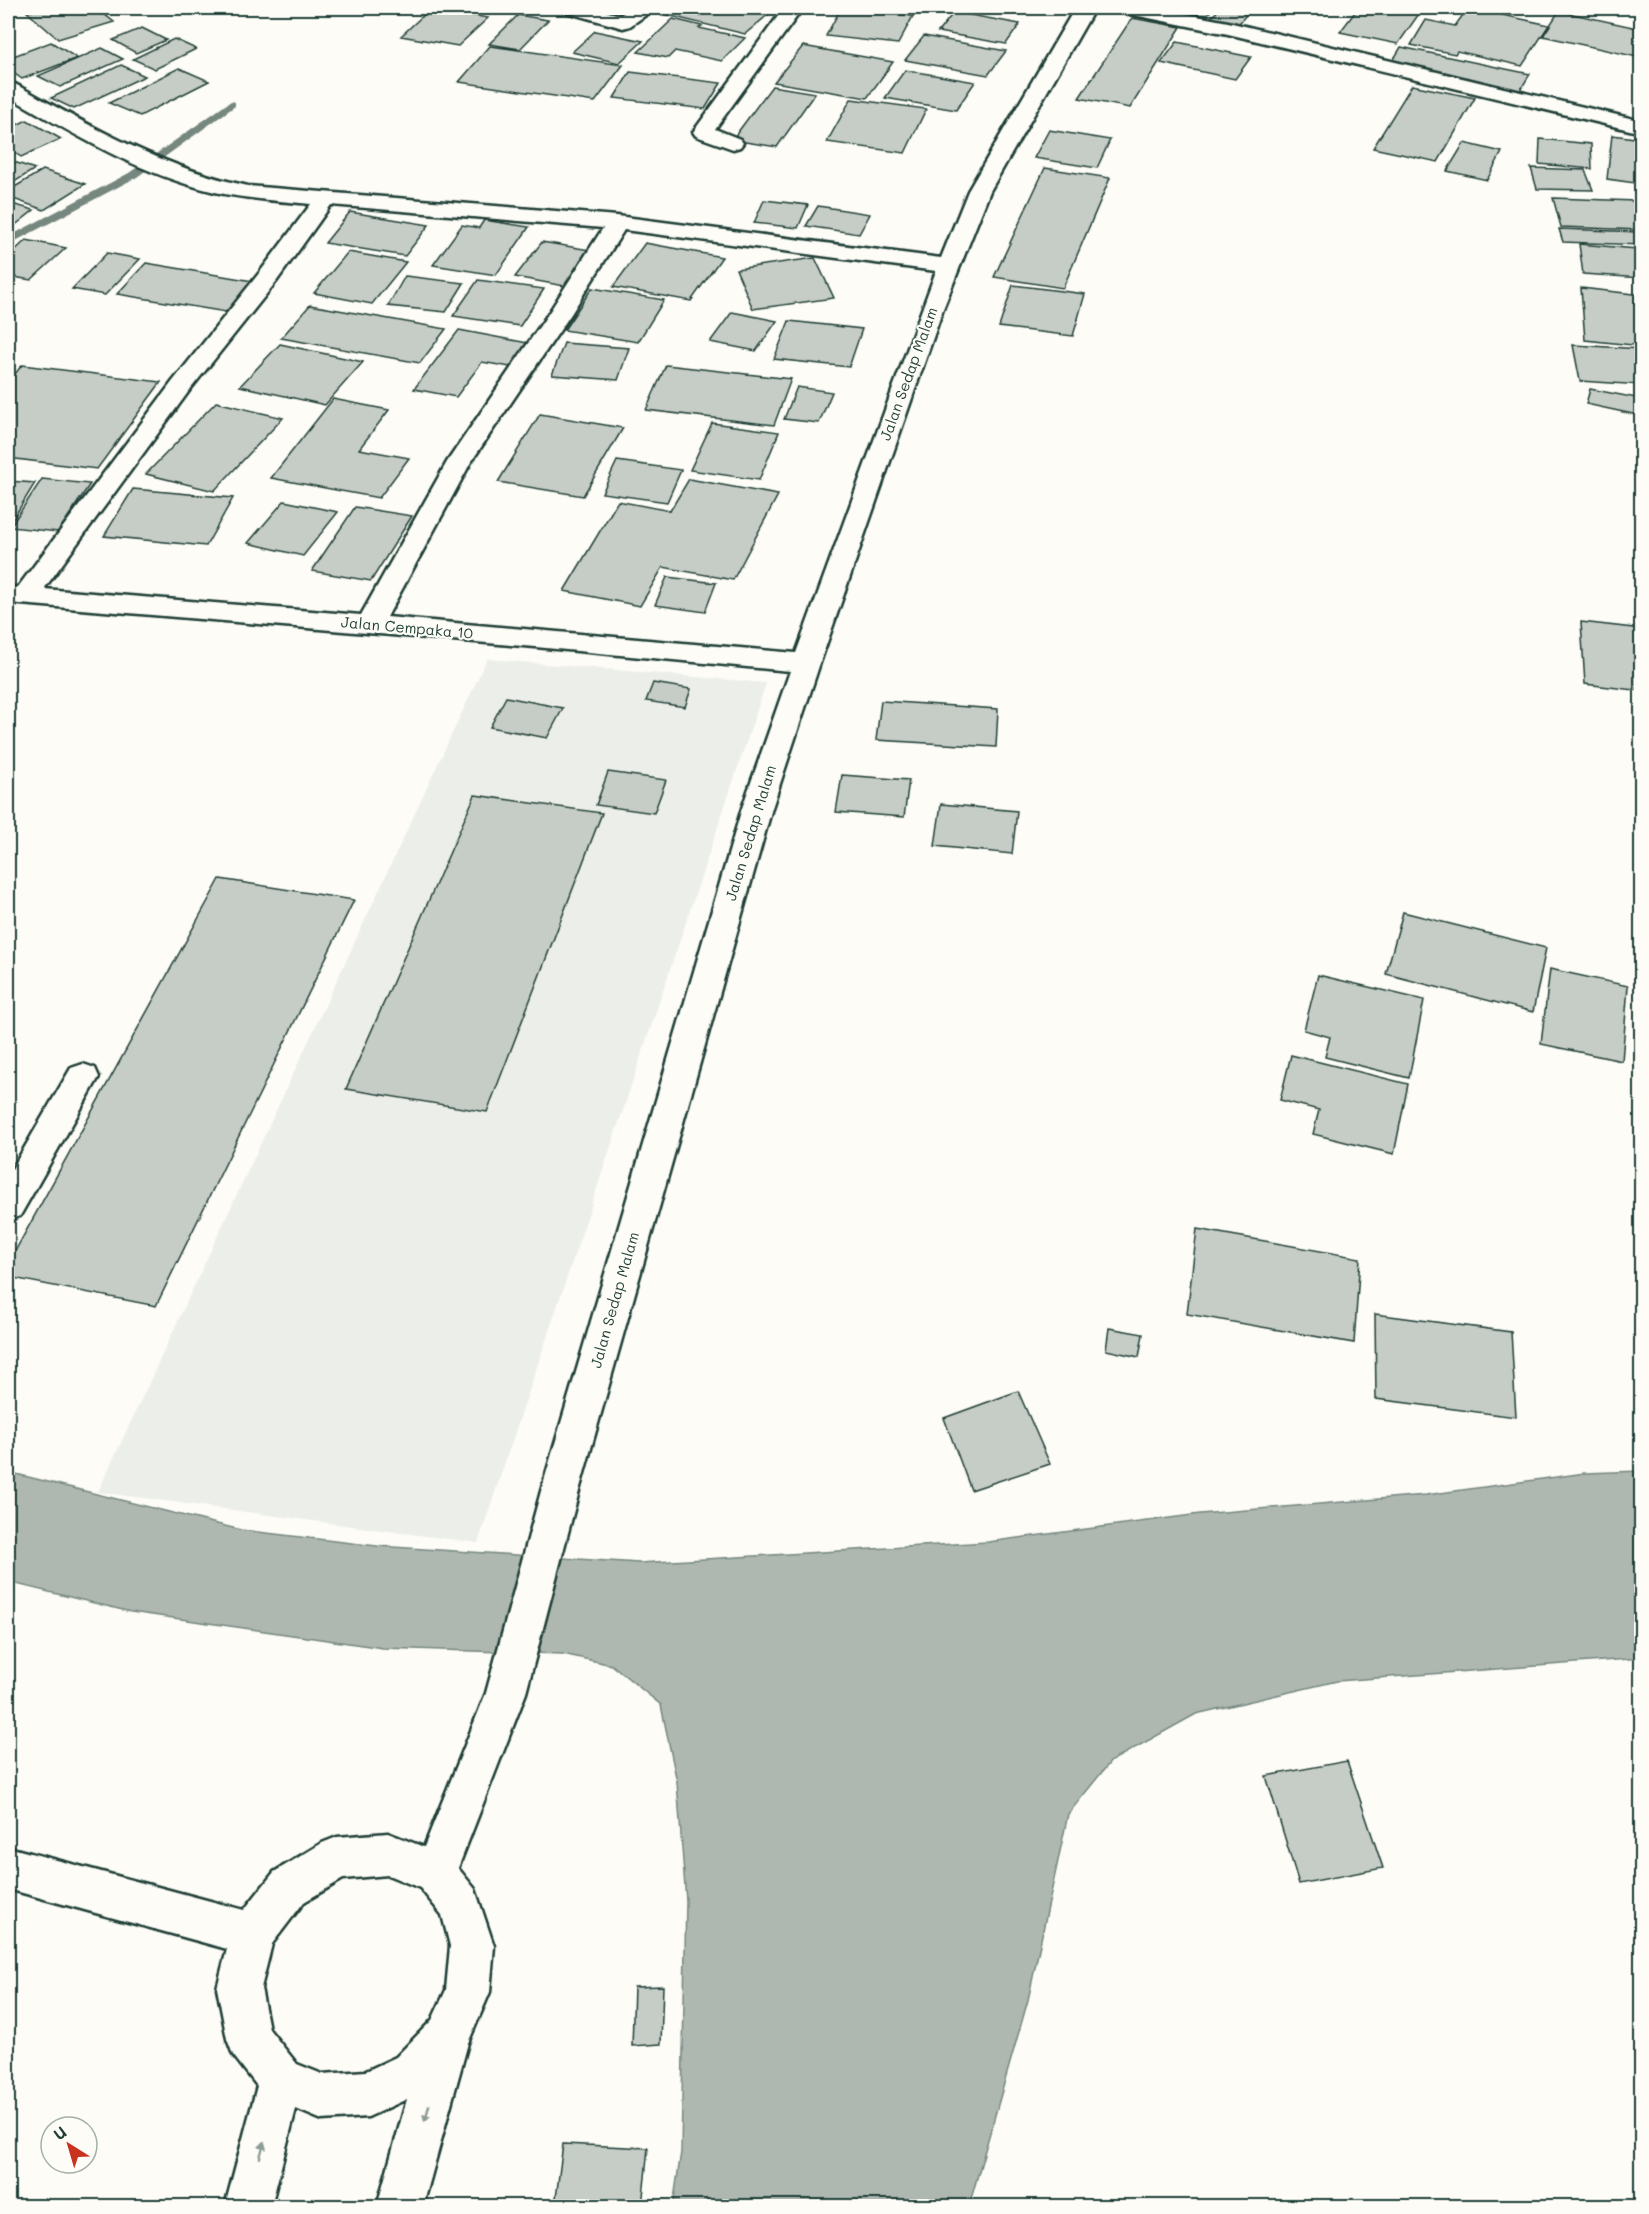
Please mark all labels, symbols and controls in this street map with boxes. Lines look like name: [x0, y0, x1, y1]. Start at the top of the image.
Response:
street label: Jalan Sedap Malam: [875, 304, 942, 443]
street label: Jalan Cempaka 10: [340, 611, 474, 643]
street label: Jalan Sedap Malam: [720, 762, 780, 903]
street label: Jalan Sedap Malam: [585, 1229, 643, 1370]
one-way arrow: [421, 2103, 431, 2122]
north arrow: [39, 2115, 99, 2175]
text: U: [49, 2121, 70, 2144]
one-way arrow: [258, 2141, 268, 2159]

